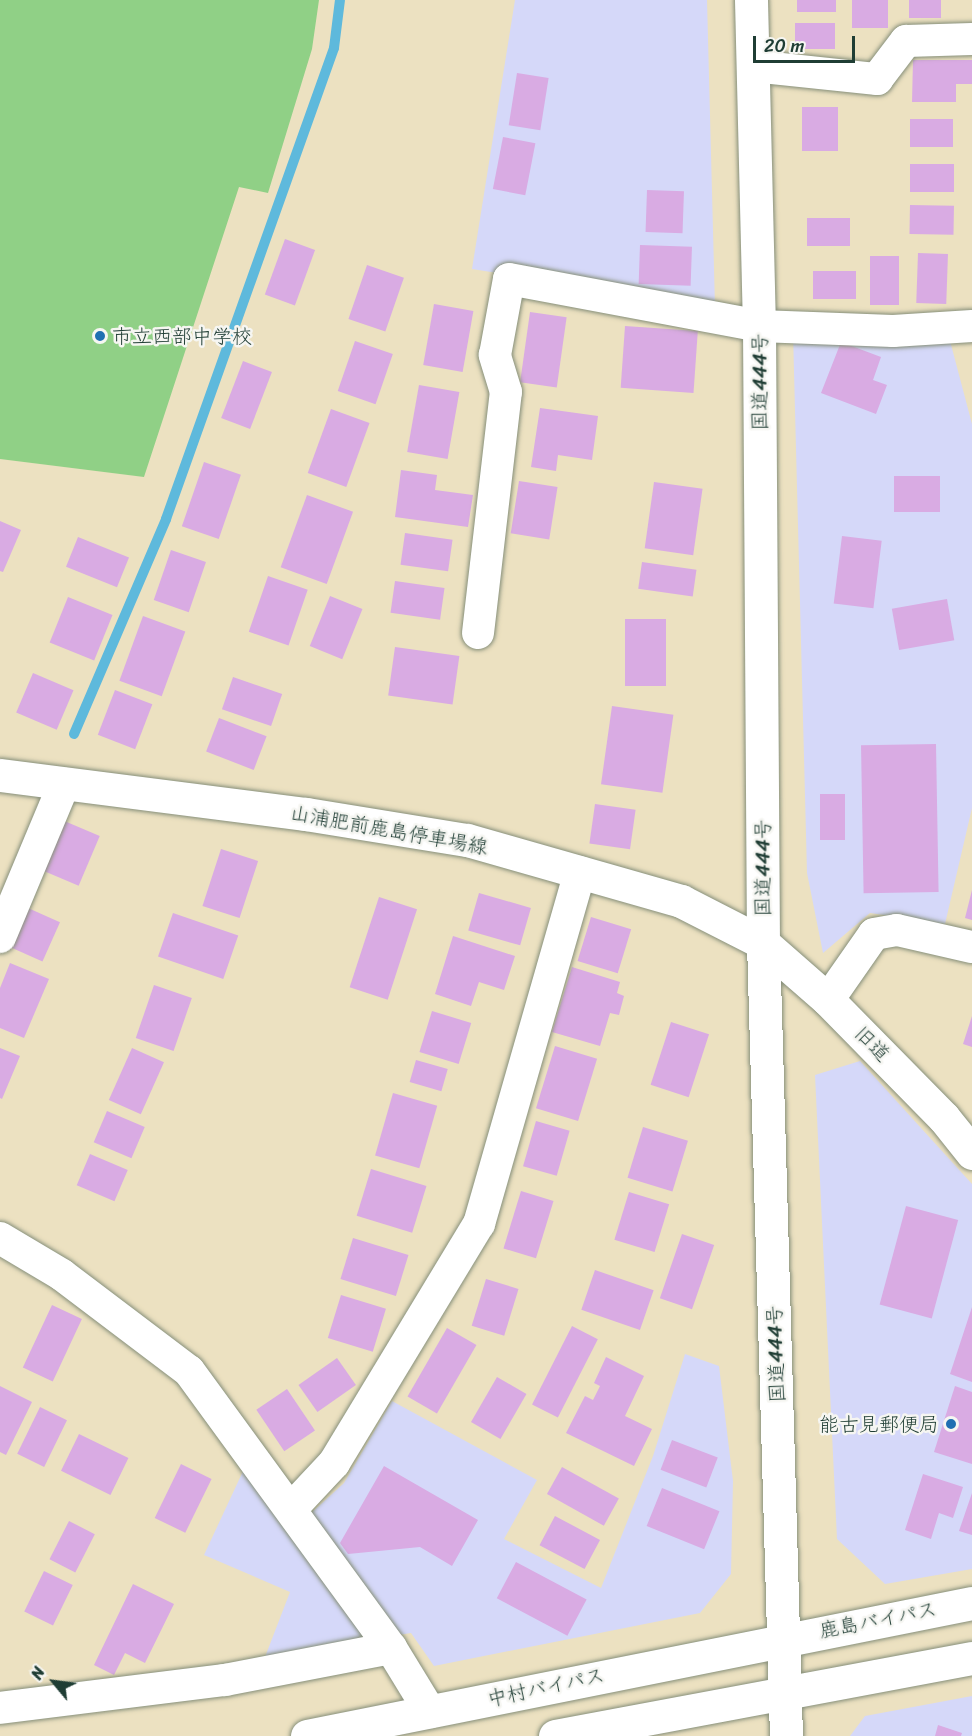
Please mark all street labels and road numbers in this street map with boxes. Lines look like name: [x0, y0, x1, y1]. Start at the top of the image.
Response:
street label: 国道444号: [748, 333, 772, 431]
street label: 山浦肥前鹿島停車場線: [288, 801, 490, 859]
street label: 国道444号: [751, 819, 775, 917]
street label: 旧道: [849, 1021, 895, 1067]
street label: 国道444号: [762, 1305, 790, 1403]
street label: 鹿島バイパス: [817, 1597, 939, 1643]
street label: 中村バイパス: [485, 1663, 607, 1711]

